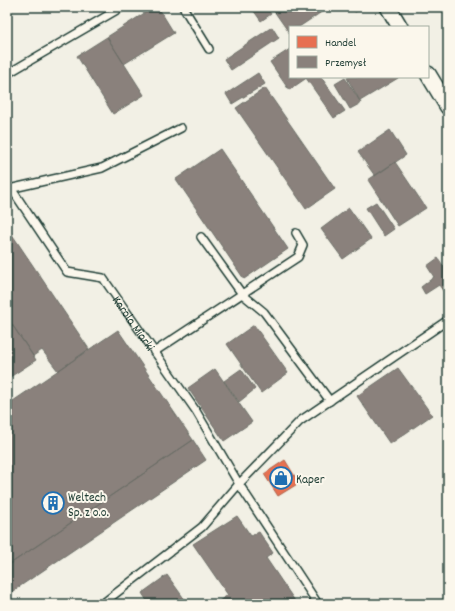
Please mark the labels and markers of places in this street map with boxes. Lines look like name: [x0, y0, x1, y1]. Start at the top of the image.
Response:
shop icon: Kaper: [268, 465, 294, 491]
place label: Kaper: [296, 471, 325, 490]
place label: Weltech Sp. z o.o.: [68, 489, 109, 523]
building icon: Weltech Sp. z o.o.: [40, 490, 66, 516]

